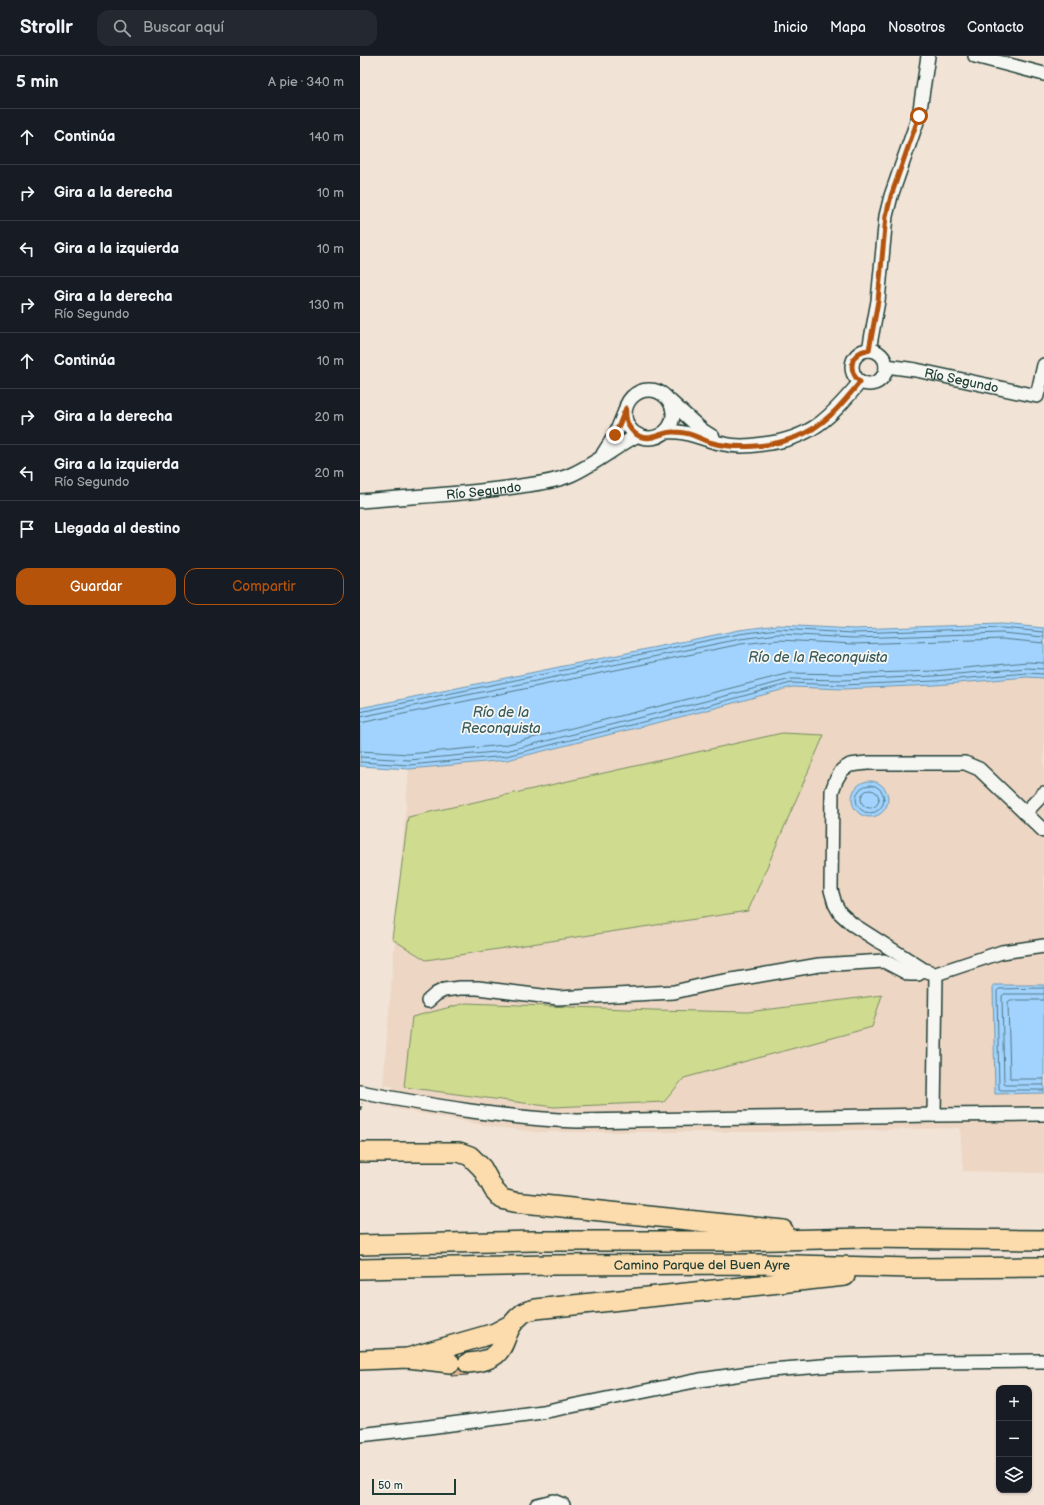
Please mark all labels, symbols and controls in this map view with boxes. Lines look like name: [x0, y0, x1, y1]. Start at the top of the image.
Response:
search box: [97, 10, 377, 46]
text: Strollr: [20, 16, 73, 39]
icon: search: [111, 17, 133, 39]
text: Buscar aquí: [143, 18, 224, 37]
text: Inicio: [774, 19, 808, 36]
text: Mapa: [830, 19, 866, 36]
text: Nosotros: [888, 19, 945, 36]
text: Contacto: [967, 19, 1024, 36]
text: 5 min: [16, 72, 59, 92]
text: A pie · 340 m: [268, 74, 344, 90]
route start: [910, 107, 928, 125]
icon: ahead: [16, 126, 38, 148]
text: Continúa: [54, 127, 115, 146]
text: 140 m: [309, 129, 344, 145]
icon: right: [16, 182, 38, 204]
text: Gira a la derecha: [54, 183, 173, 202]
text: 10 m: [317, 185, 344, 201]
icon: left: [16, 238, 38, 260]
text: Gira a la izquierda: [54, 239, 179, 258]
text: 10 m: [317, 241, 344, 257]
text: Gira a la derecha: [54, 287, 173, 306]
icon: right: [16, 294, 38, 316]
text: 130 m: [309, 297, 344, 313]
text: Río Segundo: [54, 306, 129, 322]
icon: ahead: [16, 350, 38, 372]
text: Continúa: [54, 351, 115, 370]
text: 10 m: [317, 353, 344, 369]
street label: Río Segundo: [923, 365, 1000, 397]
icon: right: [16, 406, 38, 428]
text: Gira a la derecha: [54, 407, 173, 426]
text: 20 m: [314, 409, 344, 425]
route end: [606, 426, 624, 444]
text: Gira a la izquierda: [54, 455, 179, 474]
icon: left: [16, 462, 38, 484]
text: 20 m: [314, 465, 344, 481]
text: Río Segundo: [54, 474, 129, 490]
street label: Río Segundo: [445, 479, 522, 503]
icon: arrive: [16, 518, 38, 540]
text: Llegada al destino: [54, 519, 180, 538]
button: Guardar: [16, 568, 176, 605]
button: Compartir: [184, 568, 344, 605]
water label: Río de la Reconquista: [748, 649, 888, 666]
water label: Río de la Reconquista: [461, 704, 541, 737]
street label: Camino Parque del Buen Ayre: [614, 1257, 791, 1274]
map controls: [996, 1385, 1032, 1493]
button: +: [996, 1385, 1032, 1421]
button: −: [996, 1421, 1032, 1457]
button: layers: [996, 1457, 1032, 1493]
scale bar: [372, 1477, 456, 1496]
text: 50 m: [378, 1479, 403, 1492]

